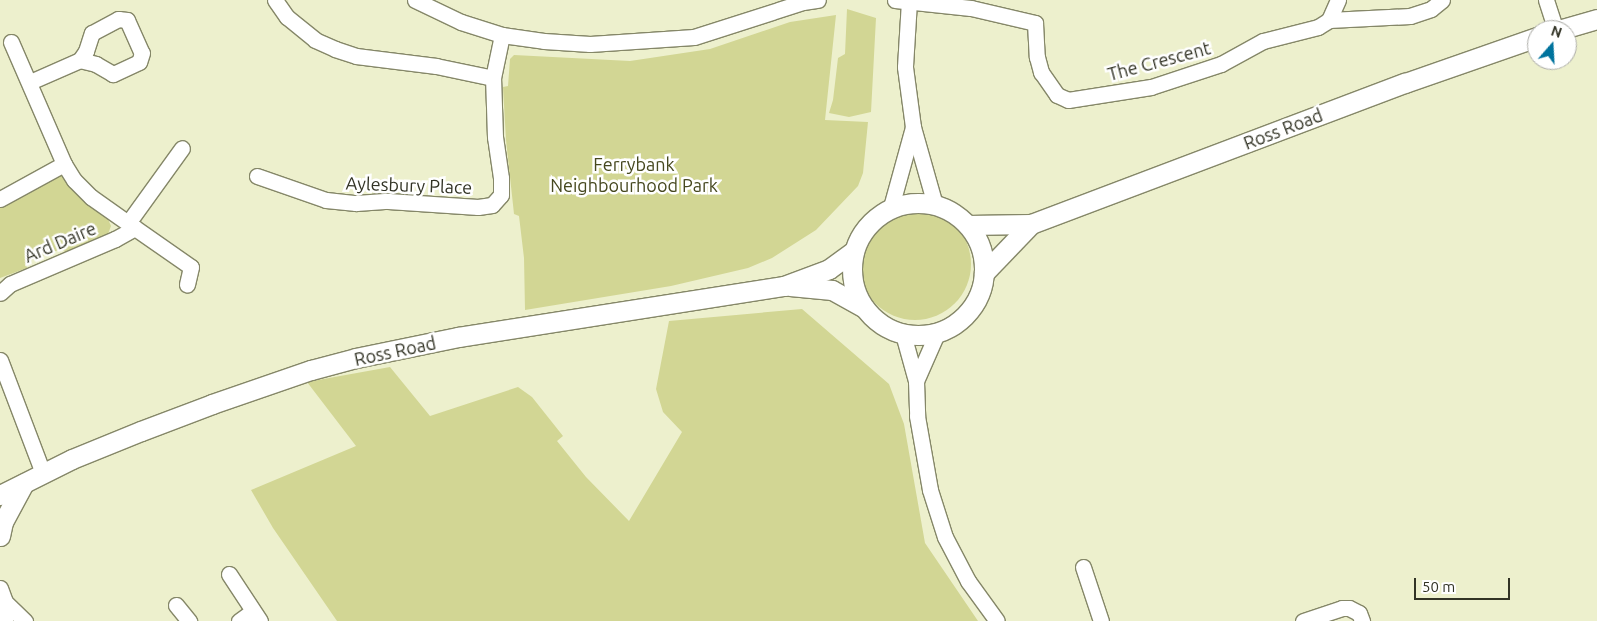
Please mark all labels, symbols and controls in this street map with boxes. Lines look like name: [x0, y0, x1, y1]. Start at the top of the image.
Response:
north arrow: [1527, 20, 1577, 70]
text: N: [1549, 22, 1564, 41]
street label: The Crescent: [1105, 37, 1213, 85]
street label: Ross Road: [1240, 104, 1326, 154]
park label: Ferrybank Neighbourhood Park: [550, 154, 718, 196]
street label: Aylesbury Place: [345, 172, 473, 198]
street label: Ard Daire: [21, 217, 99, 267]
street label: Ross Road: [352, 332, 438, 370]
scale bar: [1417, 568, 1513, 600]
text: 50 m: [1422, 578, 1455, 595]

